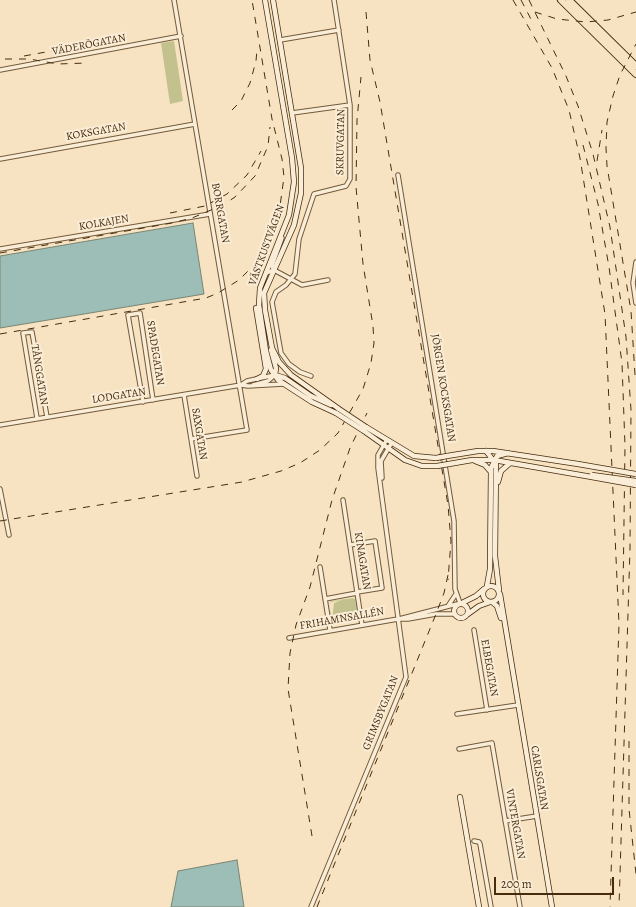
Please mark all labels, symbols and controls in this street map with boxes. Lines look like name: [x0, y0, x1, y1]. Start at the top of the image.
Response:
street label: VÄDERÖGATAN: [51, 31, 127, 59]
street label: SKRUVGATAN: [334, 109, 348, 175]
street label: KOKSGATAN: [65, 120, 127, 144]
street label: BORRGATAN: [208, 182, 232, 244]
street label: VÄSTKUSTVÄGEN: [246, 203, 288, 287]
street label: KOLKAJEN: [78, 212, 130, 234]
street label: SPADEGATAN: [143, 320, 167, 386]
street label: JÖRGEN KOCKSGATAN: [428, 333, 458, 443]
street label: TÅNGGATAN: [28, 344, 50, 406]
street label: LODGATAN: [91, 385, 147, 407]
street label: SAXGATAN: [188, 407, 210, 461]
street label: KINAGATAN: [351, 531, 373, 591]
street label: FRIHAMNSALLÉN: [299, 605, 385, 633]
street label: ELBEGATAN: [477, 638, 501, 698]
street label: GRIMSBYGATAN: [360, 674, 402, 752]
street label: CARLSGATAN: [527, 745, 551, 811]
street label: VINTERGATAN: [502, 788, 528, 860]
scale bar: [496, 869, 616, 895]
text: 200 m: [501, 876, 532, 892]

